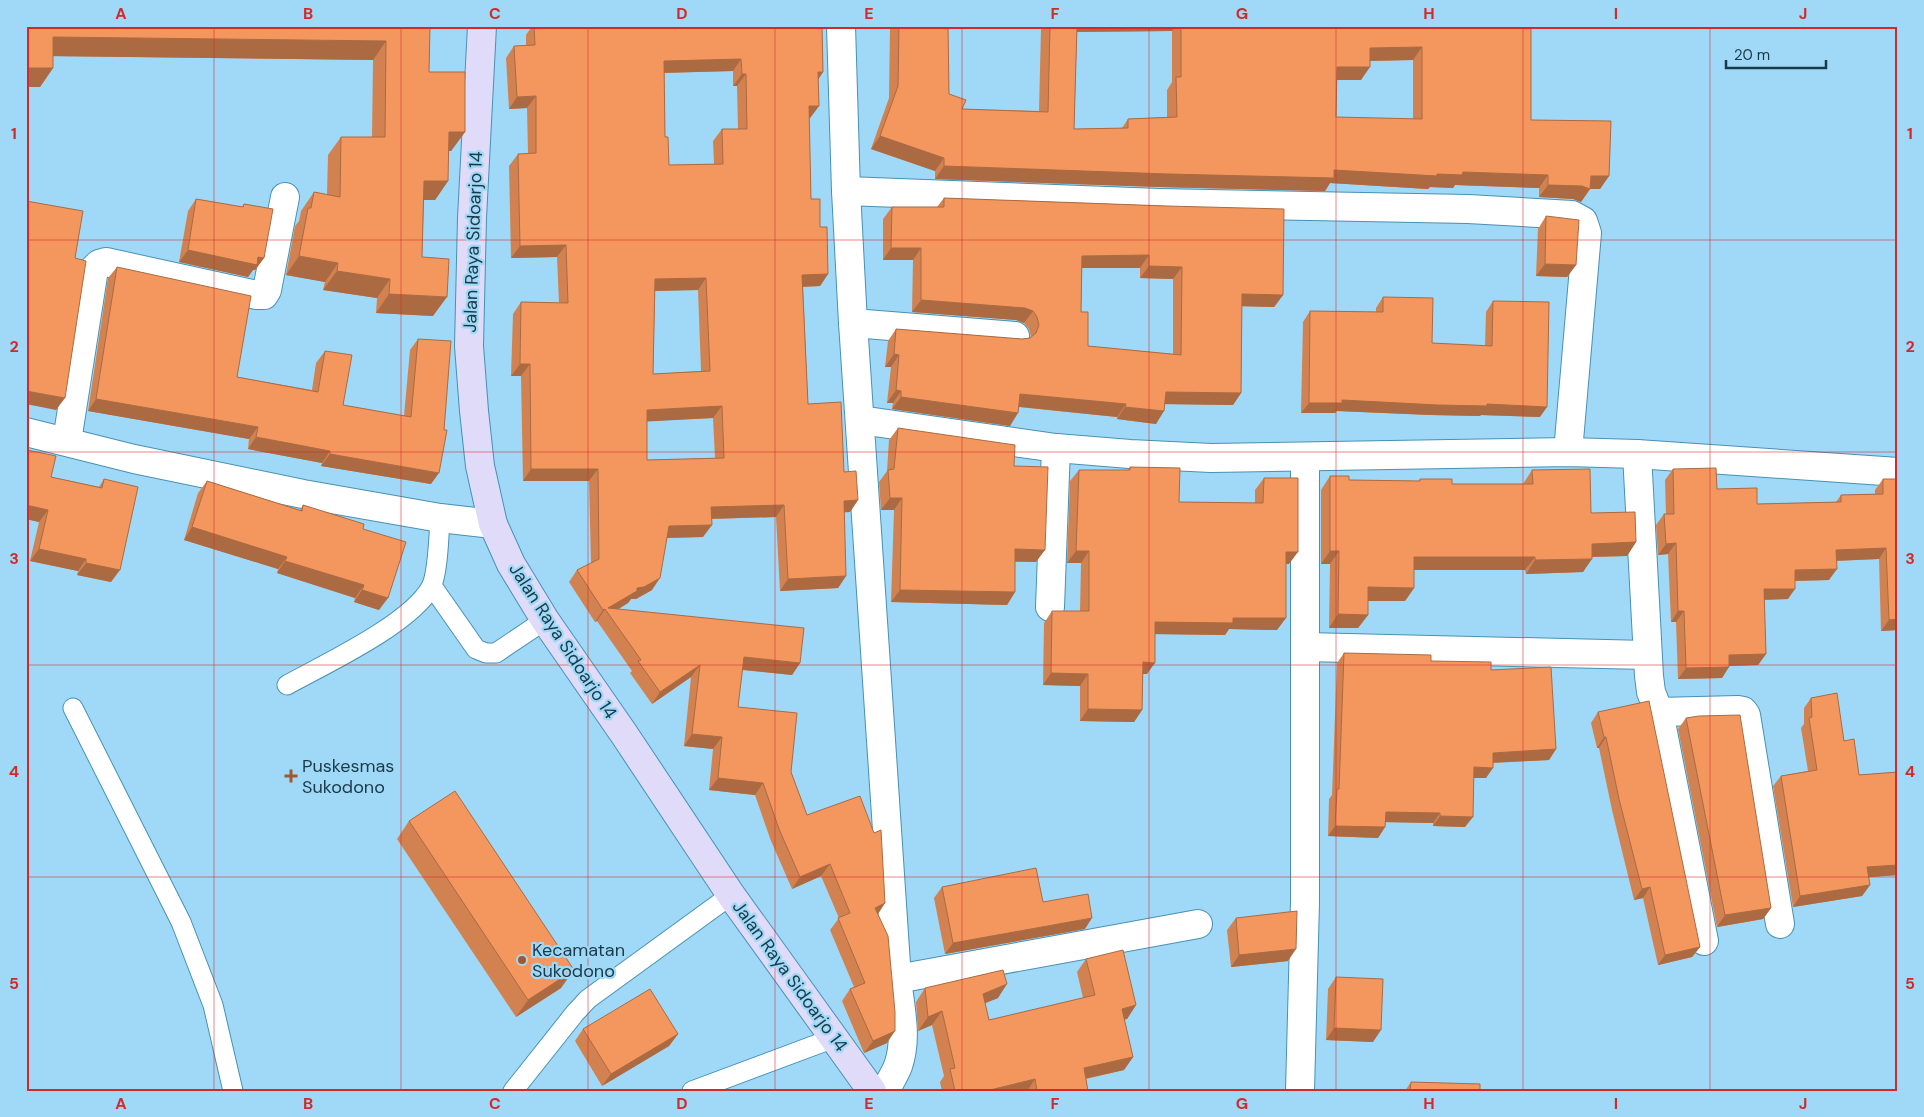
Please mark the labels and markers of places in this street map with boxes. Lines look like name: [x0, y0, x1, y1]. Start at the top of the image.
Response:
place label: Puskesmas Sukodono: [302, 754, 394, 799]
marker: Puskesmas Sukodono: [284, 769, 298, 783]
place label: Kecamatan Sukodono: [532, 938, 625, 983]
marker: Kecamatan Sukodono: [516, 954, 528, 966]

